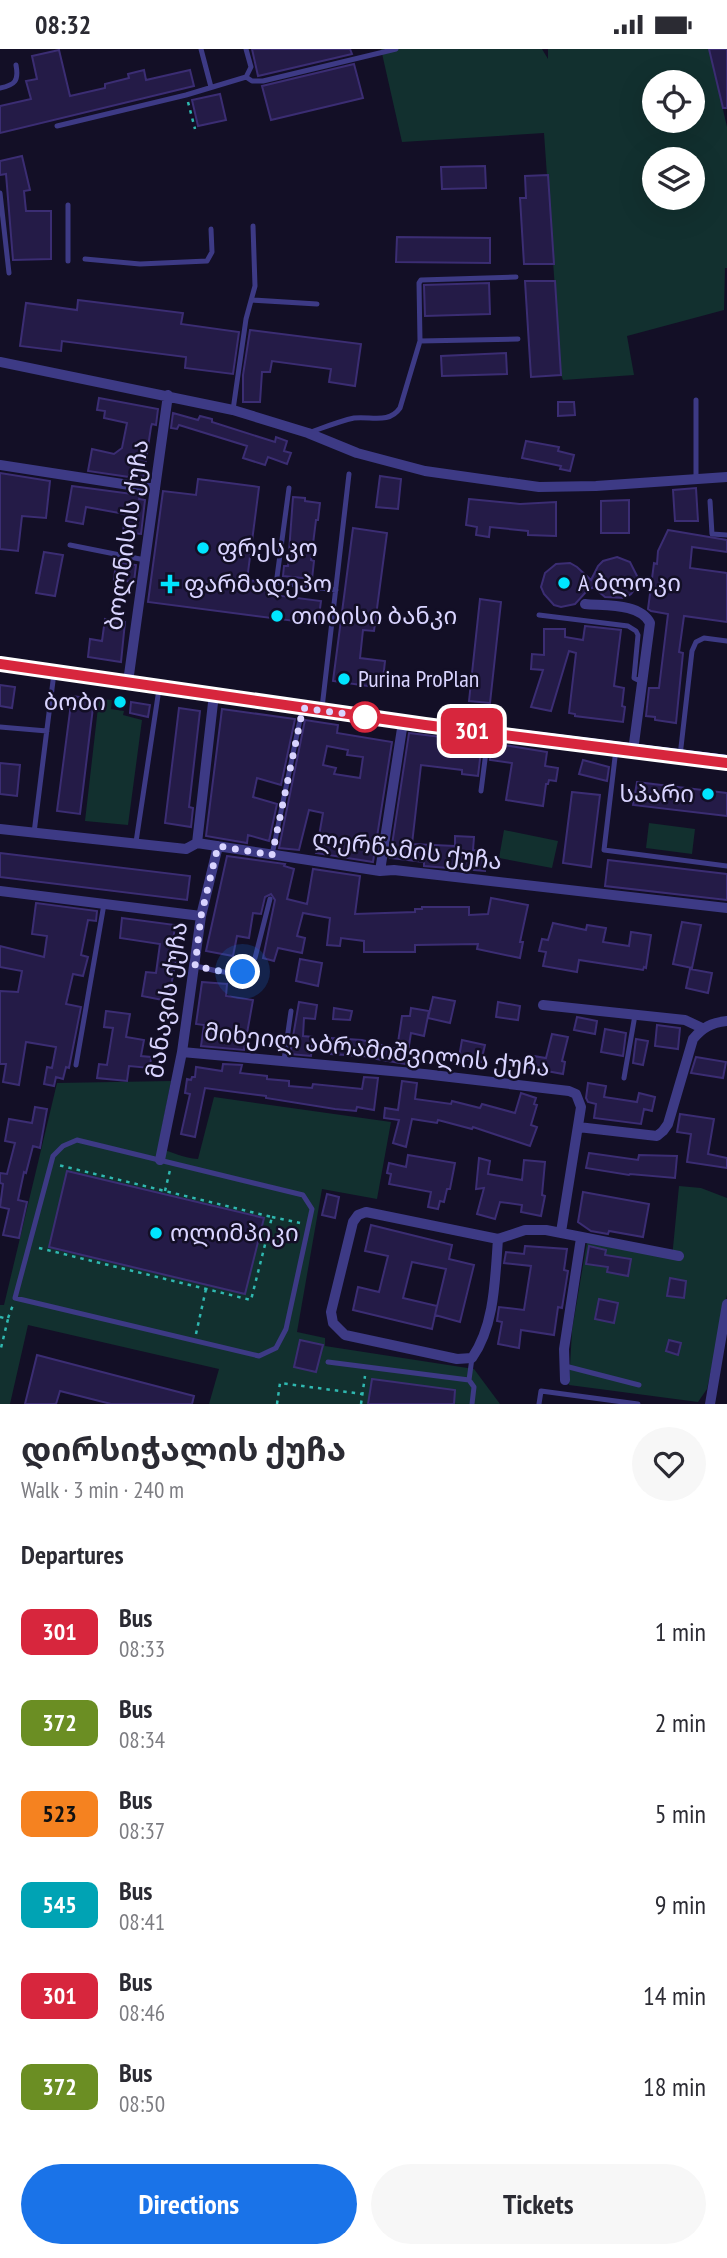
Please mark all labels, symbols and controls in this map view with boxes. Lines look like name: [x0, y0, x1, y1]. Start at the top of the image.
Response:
text: 08:32: [35, 8, 91, 41]
map controls: [642, 70, 705, 210]
button: locate: [642, 70, 705, 133]
button: layers: [642, 147, 705, 210]
street label: ბოლნისის ქუჩა: [98, 438, 155, 632]
place label: ფრესკო: [217, 532, 318, 563]
marker: ფრესკო: [195, 540, 211, 556]
place label: A ბლოკი: [578, 567, 681, 598]
place label: ფარმადეპო: [184, 568, 332, 599]
marker: A ბლოკი: [556, 575, 572, 591]
marker: ფარმადეპო: [162, 576, 178, 592]
place label: თიბისი ბანკი: [291, 600, 457, 631]
marker: თიბისი ბანკი: [269, 608, 285, 624]
place label: Purina ProPlan: [358, 663, 479, 694]
marker: Purina ProPlan: [336, 671, 352, 687]
place label: ბობი: [44, 686, 106, 717]
marker: ბობი: [112, 694, 128, 710]
unlabelled marker: [350, 702, 380, 732]
line badge: 301: [432, 708, 512, 754]
text: 301: [455, 715, 489, 746]
place label: სპარი: [619, 778, 694, 809]
marker: სპარი: [700, 786, 716, 802]
street label: ლერწამის ქუჩა: [310, 822, 504, 877]
street label: მანავის ქუჩა: [139, 919, 194, 1080]
your location: [225, 954, 260, 989]
street label: მიხეილ აბრამიშვილის ქუჩა: [203, 1016, 551, 1083]
place label: ოლიმპიკი: [170, 1217, 299, 1248]
marker: ოლიმპიკი: [148, 1225, 164, 1241]
text: დირსიჭალის ქუჩა: [21, 1427, 346, 1470]
button: heart: [632, 1427, 706, 1501]
text: Walk · 3 min · 240 m: [21, 1475, 184, 1504]
text: Departures: [21, 1538, 124, 1571]
text: Bus: [119, 1601, 152, 1634]
text: 1 min: [655, 1615, 706, 1648]
text: 301: [42, 1616, 77, 1647]
text: 08:33: [119, 1634, 165, 1663]
text: Bus: [119, 1692, 152, 1725]
text: 2 min: [655, 1706, 706, 1739]
text: 372: [42, 1707, 77, 1738]
text: 08:34: [119, 1725, 165, 1754]
text: Bus: [119, 1783, 152, 1816]
text: 5 min: [655, 1797, 706, 1830]
text: 523: [42, 1798, 77, 1829]
text: 08:37: [119, 1816, 165, 1845]
text: Bus: [119, 1874, 152, 1907]
text: 9 min: [655, 1888, 706, 1921]
text: 545: [42, 1889, 77, 1920]
text: 08:41: [119, 1907, 165, 1936]
text: Bus: [119, 1965, 152, 1998]
text: 14 min: [643, 1979, 706, 2012]
text: 301: [42, 1980, 77, 2011]
text: 08:46: [119, 1998, 165, 2027]
text: Bus: [119, 2056, 152, 2089]
text: 18 min: [643, 2070, 706, 2103]
text: 372: [42, 2071, 77, 2102]
text: 08:50: [119, 2089, 165, 2118]
button: Directions: [21, 2164, 357, 2244]
button: Tickets: [371, 2164, 706, 2244]

